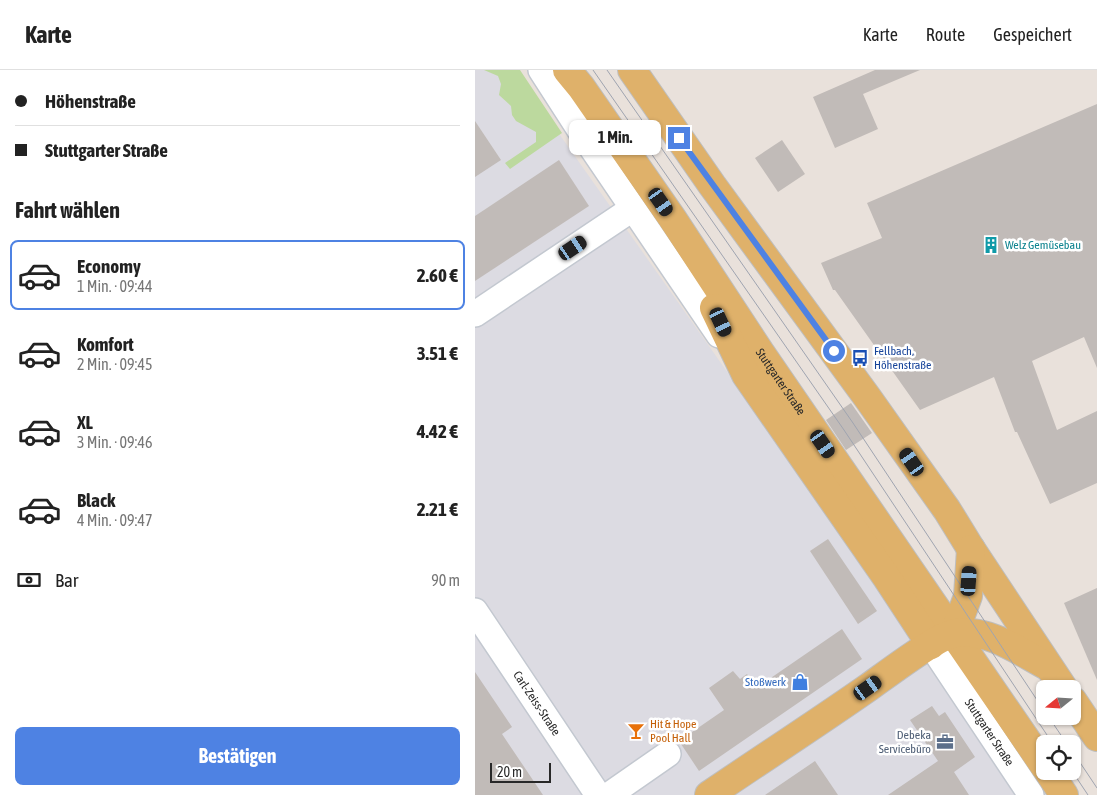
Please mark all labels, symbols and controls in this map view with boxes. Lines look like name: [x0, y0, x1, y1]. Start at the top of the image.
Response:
text: Karte: [25, 21, 72, 48]
text: Karte: [863, 24, 898, 45]
text: Route: [926, 24, 965, 45]
text: Gespeichert: [993, 24, 1072, 45]
text: Höhenstraße: [45, 90, 136, 112]
callout: 1 Min.: [569, 120, 661, 156]
route end: [668, 127, 690, 149]
text: 1 Min.: [598, 128, 632, 146]
text: Stuttgarter Straße: [45, 139, 168, 161]
car: [646, 185, 675, 219]
text: Fahrt wählen: [15, 197, 120, 223]
car: [556, 233, 589, 263]
building icon: Welz Gemüsebau: [981, 235, 1001, 255]
place label: Welz Gemüsebau: [1005, 238, 1081, 252]
icon: car: [17, 253, 62, 298]
text: Economy: [77, 255, 141, 277]
text: 2.60 €: [417, 264, 458, 286]
text: 1 Min. · 09:44: [77, 277, 152, 295]
car: [707, 305, 734, 339]
icon: car: [17, 331, 62, 376]
text: Komfort: [77, 333, 134, 355]
route start: [823, 340, 845, 362]
text: 3.51 €: [417, 342, 458, 364]
place label: Fellbach, Höhenstraße: [874, 344, 931, 372]
street label: Stuttgarter Straße: [753, 346, 808, 418]
bus stop icon: Fellbach, Höhenstraße: [850, 348, 870, 368]
text: 2 Min. · 09:45: [77, 355, 152, 373]
icon: car: [17, 409, 62, 454]
text: XL: [77, 411, 93, 433]
text: 4.42 €: [417, 420, 458, 442]
car: [808, 427, 837, 461]
text: 3 Min. · 09:46: [77, 433, 152, 451]
car: [897, 445, 926, 479]
icon: car: [17, 487, 62, 532]
text: Black: [77, 489, 115, 511]
text: 2.21 €: [417, 498, 458, 520]
text: 4 Min. · 09:47: [77, 511, 152, 529]
icon: cash: [15, 566, 43, 594]
car: [960, 566, 977, 596]
text: Bar: [55, 569, 78, 591]
text: 90 m: [431, 571, 460, 589]
street label: Carl-Zeiss-Straße: [510, 668, 563, 738]
shop icon: Stoßwerk: [790, 672, 810, 692]
car: [851, 673, 884, 703]
place label: Stoßwerk: [745, 675, 787, 689]
north arrow: [1036, 680, 1081, 725]
map controls: [1036, 680, 1081, 780]
street label: Stuttgarter Straße: [962, 696, 1017, 769]
place label: Hit & Hope Pool Hall: [650, 717, 696, 745]
bar icon: Hit & Hope Pool Hall: [626, 721, 646, 741]
button: Bestätigen: [15, 727, 460, 785]
place label: Debeka Servicebüro: [879, 728, 931, 756]
office icon: Debeka Servicebüro: [935, 732, 955, 752]
button: locate: [1036, 735, 1081, 780]
scale bar: [490, 760, 551, 783]
text: 20 m: [497, 764, 522, 780]

